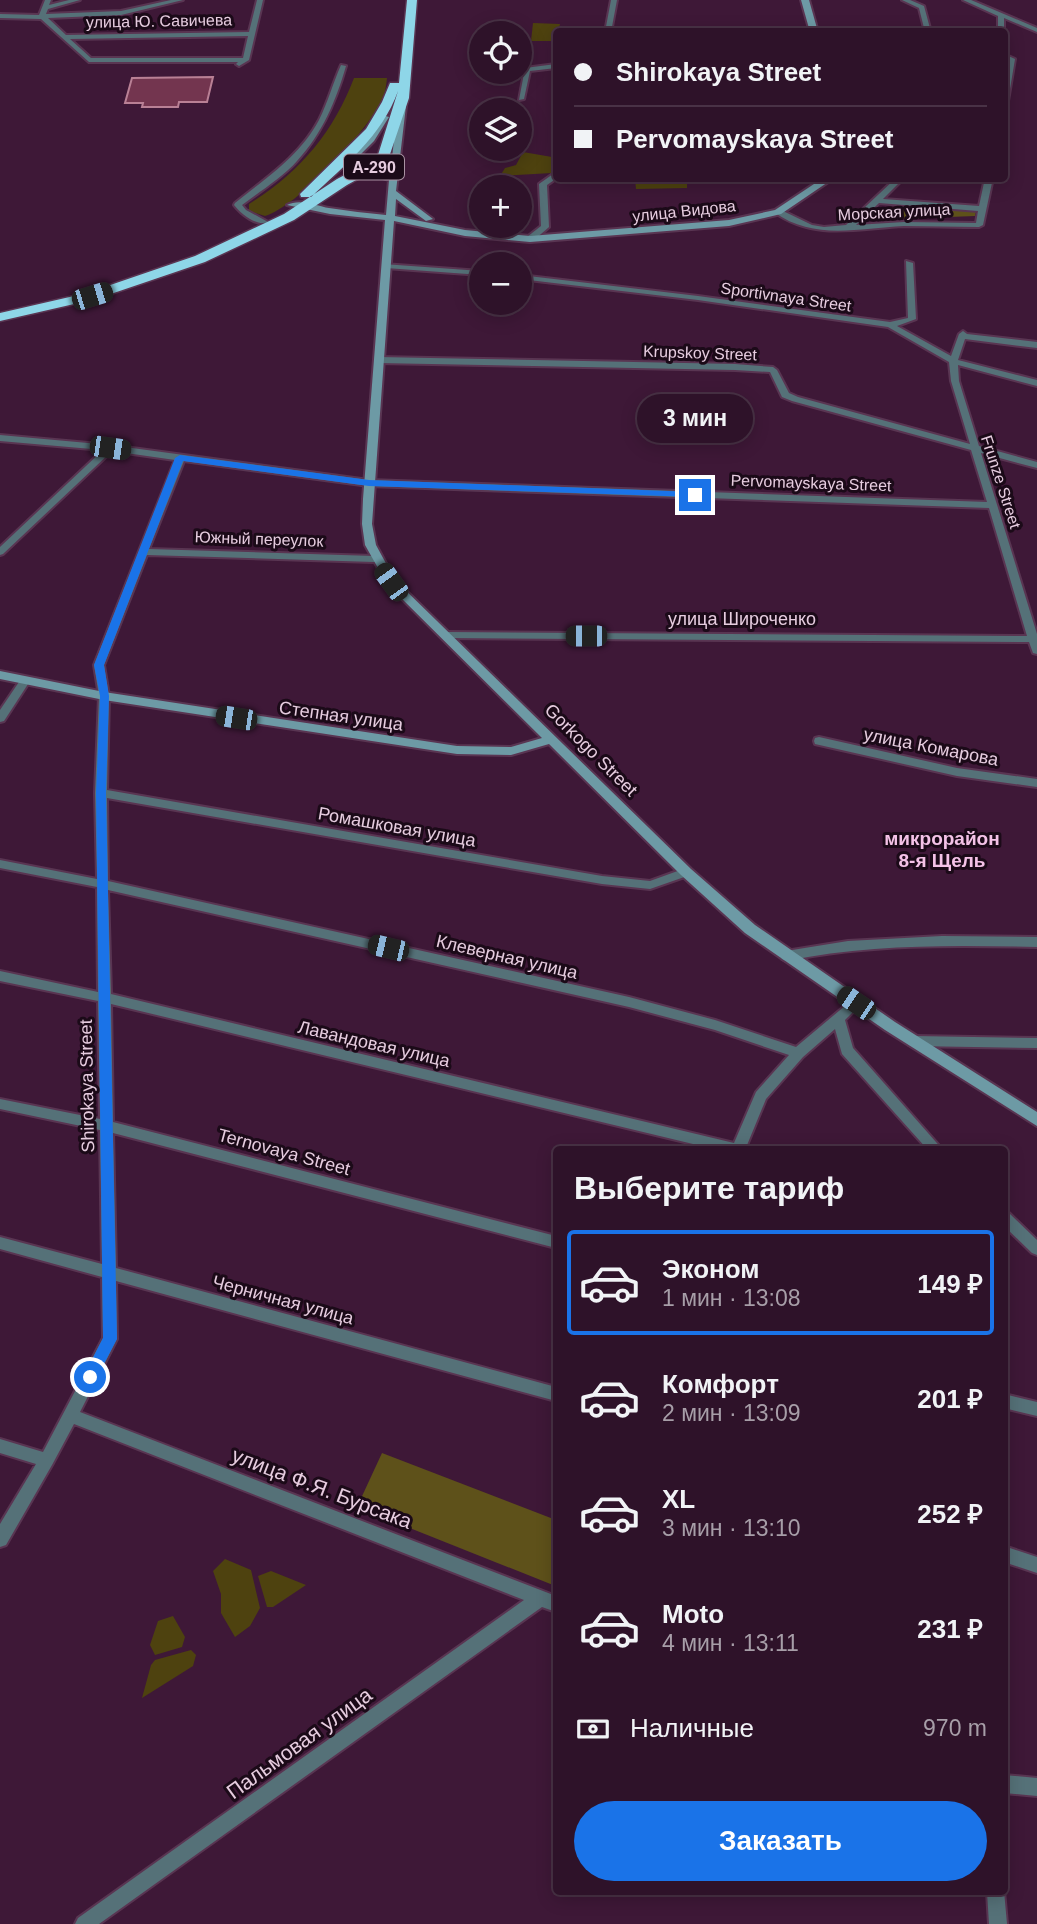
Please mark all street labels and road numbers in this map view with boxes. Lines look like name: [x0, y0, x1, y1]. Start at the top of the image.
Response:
street label: улица Ю. Савичева: [86, 11, 232, 31]
road number: А-290: [344, 154, 404, 180]
street label: улица Видова: [632, 197, 736, 225]
street label: Морская улица: [837, 201, 951, 223]
street label: Sportivnaya Street: [720, 279, 853, 315]
street label: Krupskoy Street: [643, 343, 758, 364]
street label: Frunze Street: [978, 433, 1024, 531]
street label: Pervomayskaya Street: [730, 472, 892, 494]
street label: Южный переулок: [194, 528, 325, 550]
street label: улица Широченко: [668, 609, 816, 629]
street label: Степная улица: [278, 697, 405, 735]
street label: Gorkogo Street: [541, 700, 641, 800]
street label: улица Комарова: [862, 724, 1001, 770]
street label: Ромашковая улица: [317, 803, 478, 851]
street label: Клеверная улица: [434, 931, 581, 983]
street label: Лавандовая улица: [296, 1017, 453, 1071]
street label: Shirokaya Street: [76, 1019, 98, 1153]
street label: Ternovaya Street: [216, 1125, 352, 1179]
street label: Черничная улица: [210, 1272, 357, 1329]
street label: улица Ф.Я. Бурсака: [229, 1443, 416, 1533]
street label: Пальмовая улица: [222, 1682, 376, 1803]

